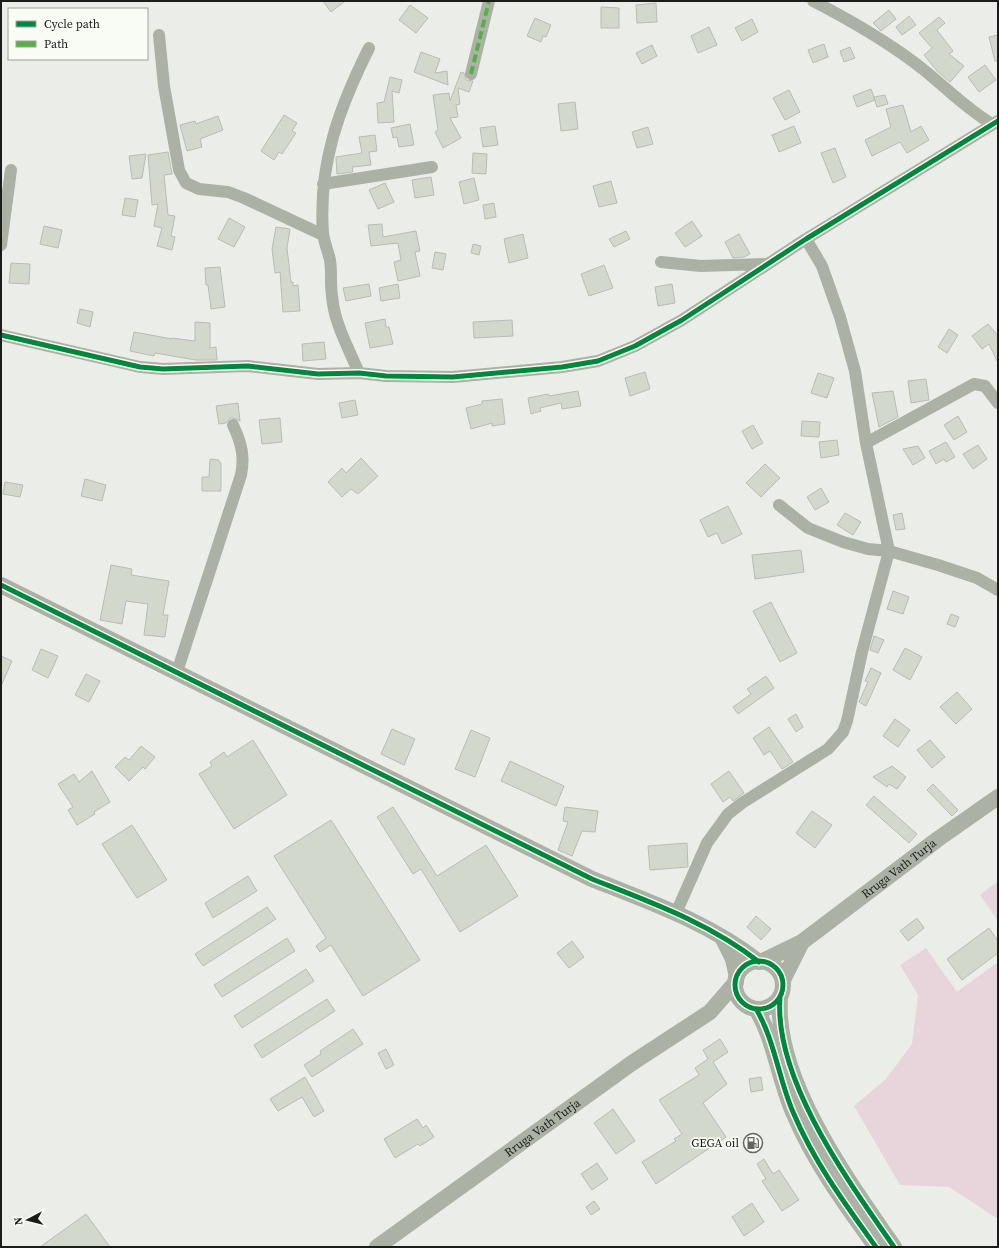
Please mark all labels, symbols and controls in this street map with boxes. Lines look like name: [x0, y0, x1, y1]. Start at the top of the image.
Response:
legend: [8, 8, 148, 60]
text: Cycle path: [44, 16, 100, 32]
text: Path: [44, 36, 68, 52]
street label: Rruga Vath Turja: [858, 835, 940, 902]
street label: Rruga Vath Turja: [501, 1094, 584, 1160]
fuel station icon: GEGA oil: [742, 1132, 764, 1154]
place label: GEGA oil: [691, 1135, 739, 1151]
north arrow: [8, 1200, 48, 1240]
text: N: [11, 1216, 27, 1226]

